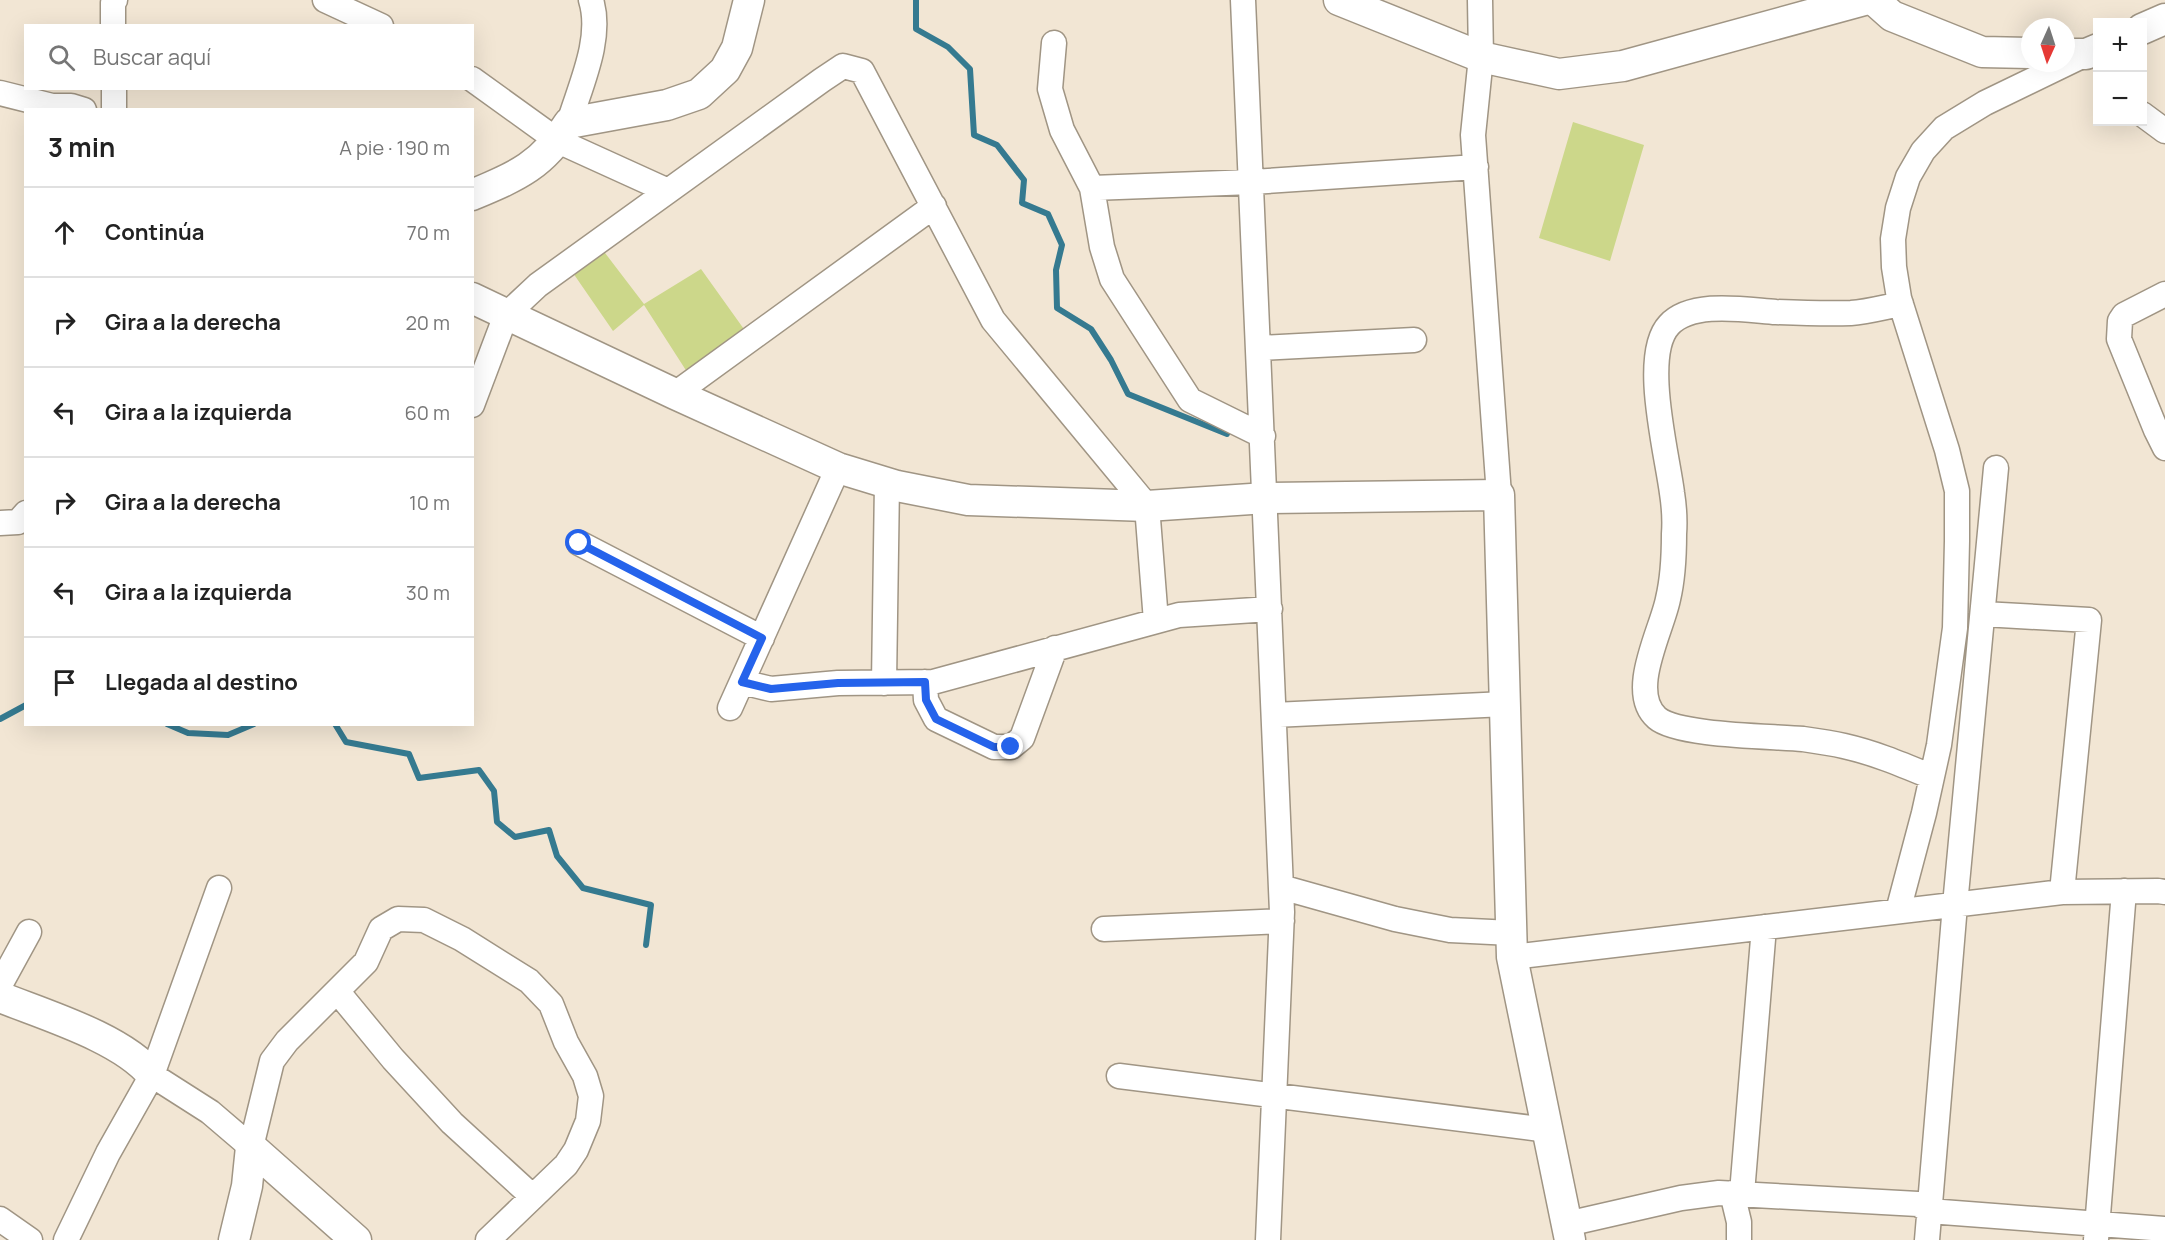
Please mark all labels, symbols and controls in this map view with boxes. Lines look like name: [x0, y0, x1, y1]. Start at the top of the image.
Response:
north arrow: [2021, 18, 2075, 72]
map controls: [2093, 18, 2147, 126]
button: +: [2093, 18, 2147, 72]
search box: [24, 24, 474, 90]
icon: search: [45, 41, 78, 74]
text: Buscar aquí: [93, 42, 211, 72]
button: −: [2093, 72, 2147, 126]
text: 3 min: [48, 129, 115, 165]
text: A pie · 190 m: [339, 134, 450, 161]
icon: ahead: [48, 216, 81, 249]
text: Continúa: [105, 217, 205, 247]
text: 70 m: [407, 219, 450, 246]
icon: right: [48, 306, 81, 339]
text: Gira a la derecha: [105, 307, 281, 337]
text: 20 m: [405, 309, 450, 336]
icon: left: [48, 396, 81, 429]
text: Gira a la izquierda: [105, 397, 292, 427]
text: 60 m: [404, 399, 450, 426]
icon: right: [48, 486, 81, 519]
text: Gira a la derecha: [105, 487, 281, 517]
text: 10 m: [409, 489, 450, 516]
route start: [565, 529, 591, 555]
icon: left: [48, 576, 81, 609]
text: Gira a la izquierda: [105, 577, 292, 607]
text: 30 m: [406, 579, 450, 606]
icon: arrive: [48, 666, 81, 699]
text: Llegada al destino: [105, 667, 298, 697]
route end: [997, 733, 1023, 759]

